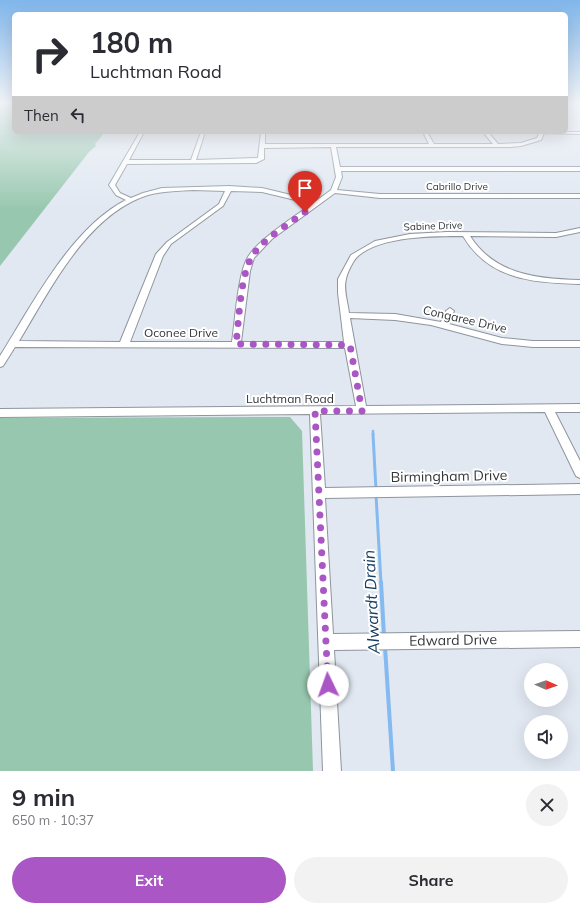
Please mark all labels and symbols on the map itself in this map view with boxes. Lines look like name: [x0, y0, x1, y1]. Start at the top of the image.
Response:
pin: [288, 171, 322, 212]
street label: Cabrillo Drive: [426, 180, 488, 193]
street label: Sabine Drive: [403, 218, 463, 234]
street label: Congaree Drive: [422, 302, 508, 336]
street label: Oconee Drive: [144, 325, 218, 340]
street label: Luchtman Road: [246, 391, 334, 406]
street label: Birmingham Drive: [391, 466, 507, 486]
water label: Alwardt Drain: [358, 549, 384, 656]
street label: Edward Drive: [409, 630, 497, 650]
north arrow: [524, 663, 568, 707]
position arrow: [307, 664, 349, 706]

